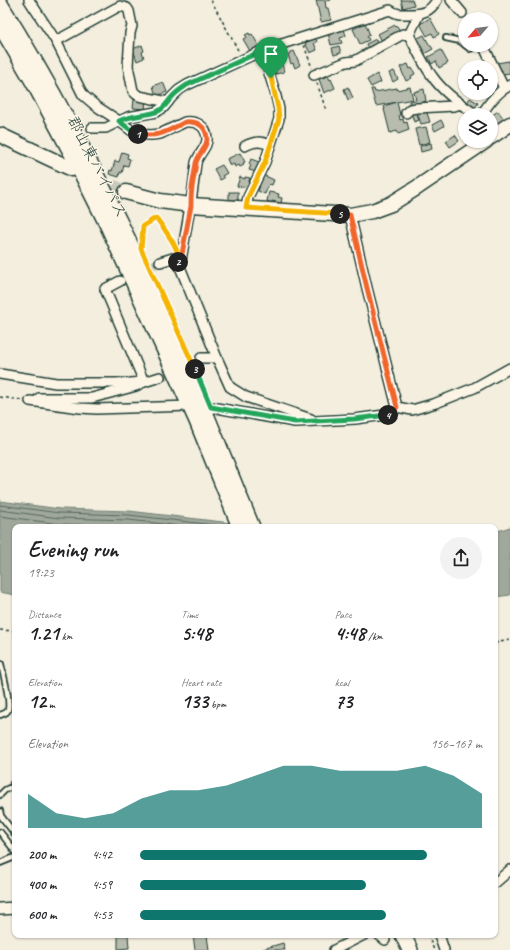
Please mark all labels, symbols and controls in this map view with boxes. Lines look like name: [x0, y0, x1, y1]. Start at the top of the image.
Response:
north arrow: [458, 12, 498, 52]
map controls: [458, 12, 498, 148]
pin: [254, 37, 288, 78]
icon: arrive: [260, 43, 282, 65]
button: locate: [458, 60, 498, 100]
button: layers: [458, 108, 498, 148]
street label: 郡山東バイパス: [63, 113, 131, 221]
pin: 1: [128, 124, 148, 144]
text: 1: [136, 127, 140, 141]
pin: 5: [330, 204, 350, 224]
text: 5: [338, 207, 342, 221]
pin: 2: [168, 252, 188, 272]
text: 2: [176, 255, 180, 269]
pin: 3: [185, 359, 205, 379]
text: 3: [193, 362, 197, 376]
pin: 4: [378, 405, 398, 425]
text: 4: [386, 408, 390, 422]
text: Evening run: [28, 536, 118, 564]
button: share: [440, 537, 482, 579]
text: 19:23: [28, 565, 54, 581]
text: Distance: [28, 607, 61, 621]
text: Time: [181, 607, 198, 621]
text: Pace: [335, 607, 352, 621]
text: 1.21: [28, 621, 59, 646]
text: 5:48: [181, 621, 212, 646]
text: 4:48: [335, 621, 366, 646]
text: km: [59, 629, 72, 643]
text: /km: [366, 629, 383, 643]
text: Elevation: [28, 675, 62, 689]
text: Heart rate: [181, 675, 221, 689]
text: kcal: [335, 675, 349, 689]
text: 12: [28, 689, 46, 714]
text: 133: [181, 689, 208, 714]
text: 73: [335, 689, 353, 714]
text: m: [46, 697, 55, 711]
text: bpm: [208, 697, 226, 711]
text: Elevation: [28, 736, 68, 752]
text: 156–167 m: [431, 736, 482, 752]
text: 200 m: [28, 847, 56, 863]
text: 4:42: [92, 847, 112, 863]
text: 400 m: [28, 877, 56, 893]
text: 4:59: [92, 877, 112, 893]
text: 600 m: [28, 907, 56, 923]
text: 4:53: [92, 907, 112, 923]

